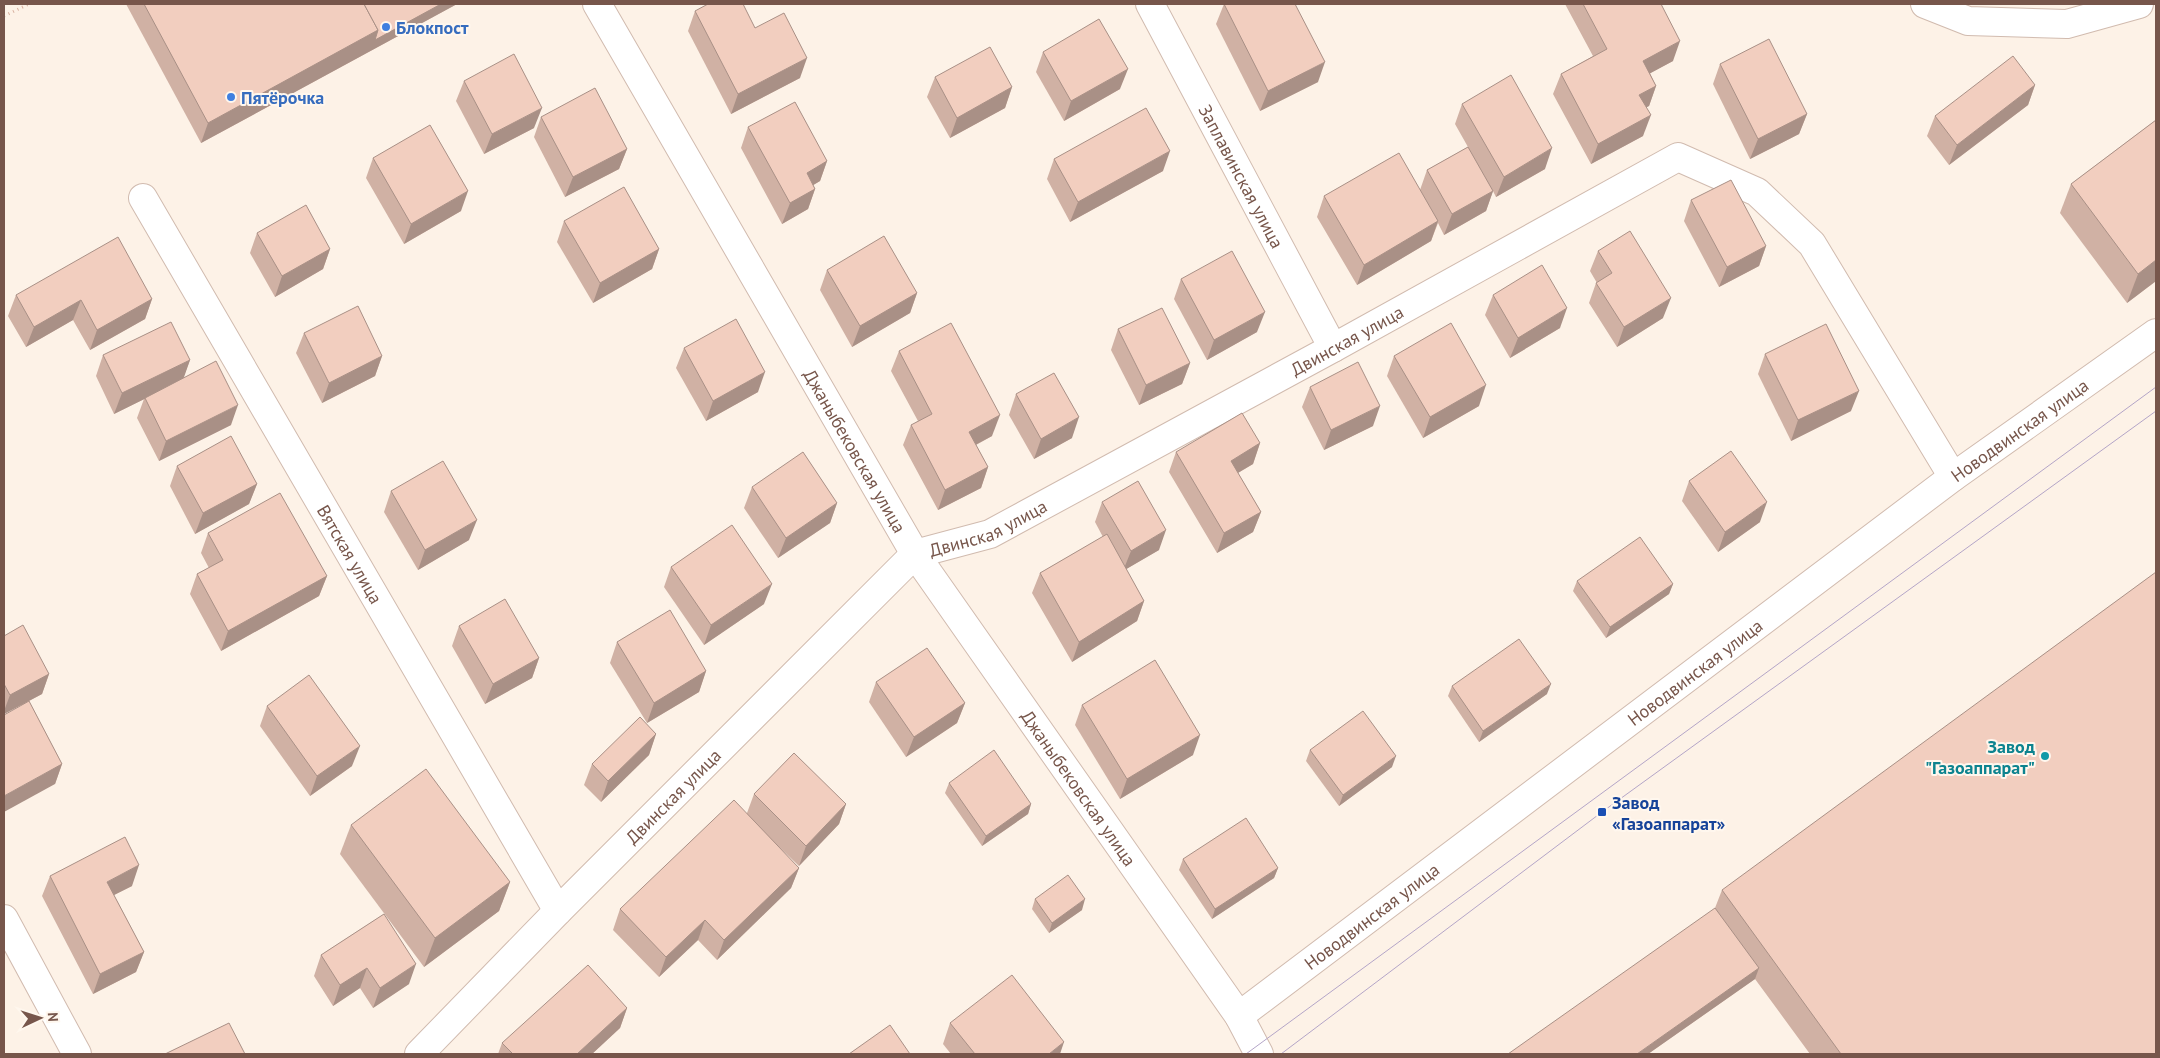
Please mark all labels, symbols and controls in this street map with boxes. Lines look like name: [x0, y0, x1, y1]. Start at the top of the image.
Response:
place label: Блокпост: [396, 16, 469, 39]
marker: Блокпост: [380, 21, 392, 33]
place label: Пятёрочка: [241, 86, 324, 109]
marker: Пятёрочка: [225, 91, 237, 103]
street label: Заплавинская улица: [1194, 100, 1289, 252]
street label: Двинская улица: [1286, 300, 1407, 380]
street label: Джаныбековская улица: [799, 365, 912, 537]
street label: Новодвинская улица: [1946, 373, 2093, 487]
street label: Двинская улица: [926, 494, 1051, 561]
street label: Вятская улица: [312, 500, 388, 608]
street label: Новодвинская улица: [1623, 614, 1767, 730]
street label: Джаныбековская улица: [1016, 705, 1142, 870]
place label: Завод "Газоаппарат": [1925, 735, 2035, 779]
street label: Двинская улица: [620, 744, 725, 849]
marker: Завод "Газоаппарат": [2039, 750, 2051, 762]
place label: Завод «Газоаппарат»: [1612, 791, 1725, 835]
marker: Завод «Газоаппарат»: [1596, 806, 1608, 818]
street label: Новодвинская улица: [1299, 858, 1444, 974]
north arrow: [15, 993, 65, 1043]
text: N: [44, 1012, 62, 1022]

